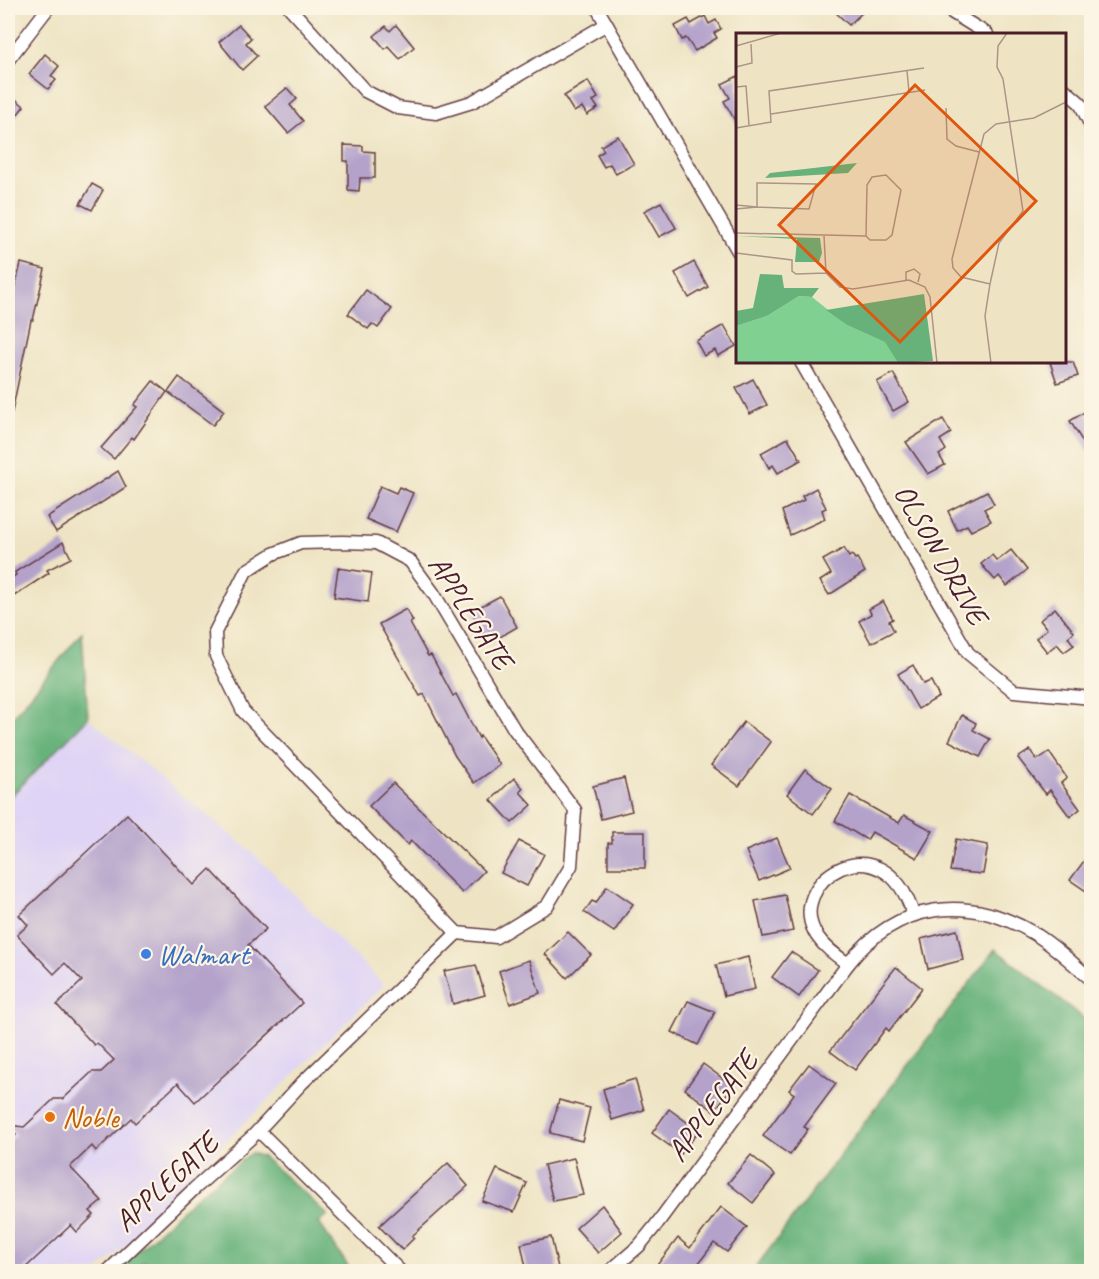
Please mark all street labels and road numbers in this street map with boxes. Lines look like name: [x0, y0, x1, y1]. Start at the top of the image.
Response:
street label: OLSON DRIVE: [886, 477, 998, 635]
street label: APPLEGATE: [420, 548, 524, 680]
street label: APPLEGATE: [658, 1040, 768, 1169]
street label: APPLEGATE: [106, 1121, 229, 1240]

